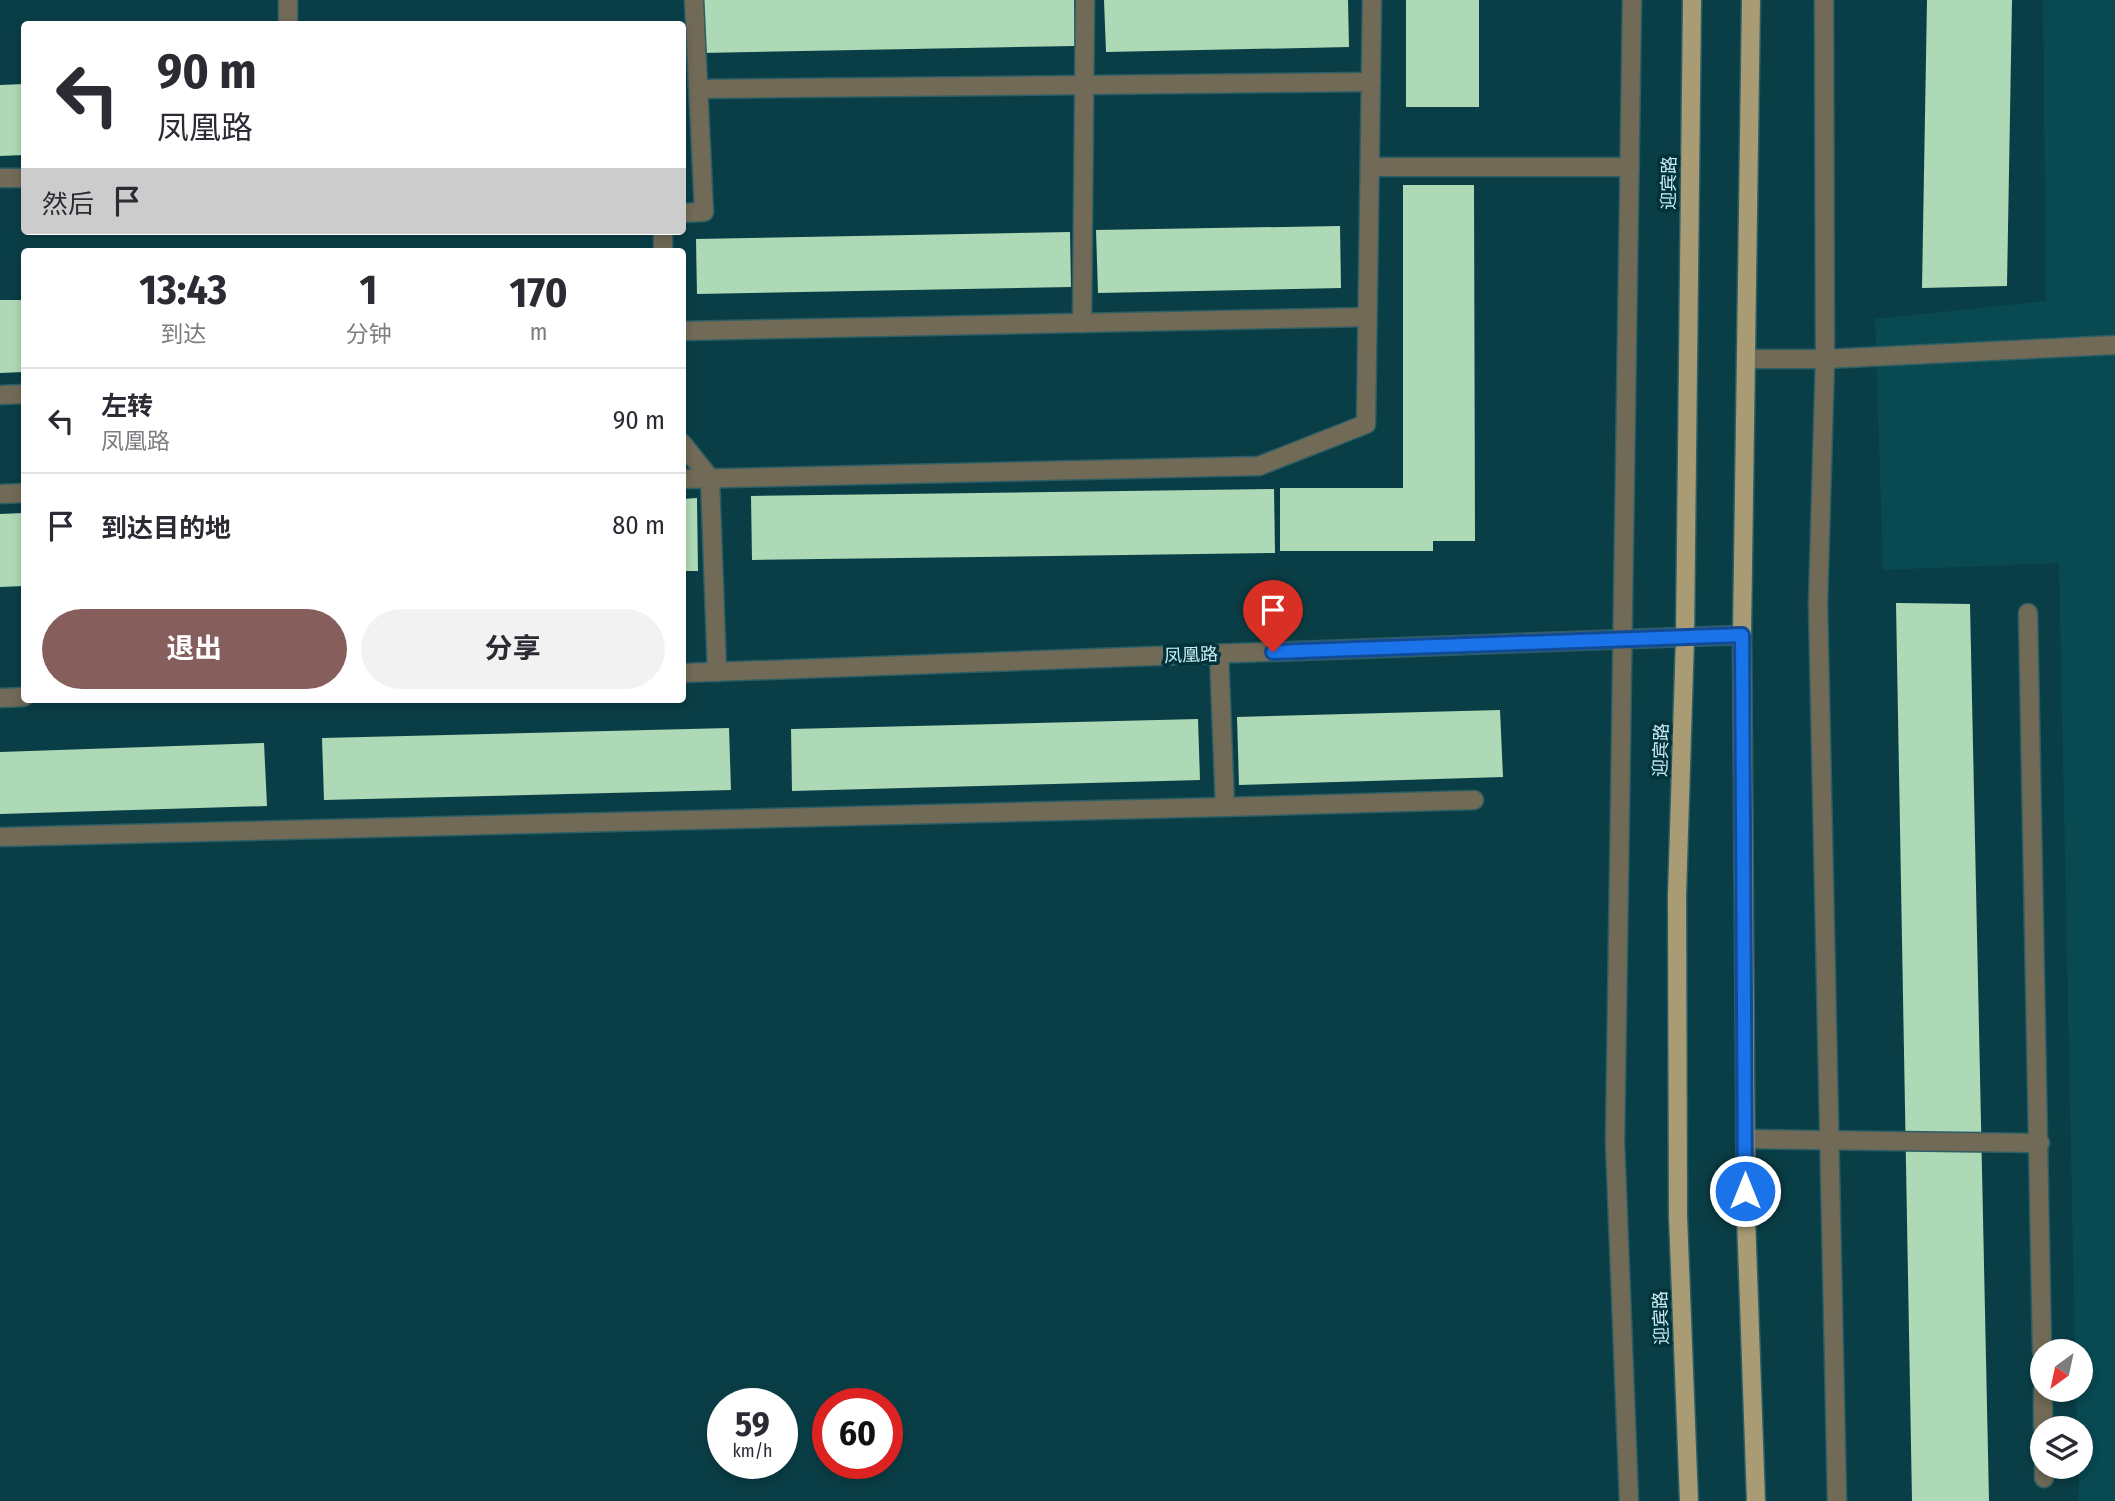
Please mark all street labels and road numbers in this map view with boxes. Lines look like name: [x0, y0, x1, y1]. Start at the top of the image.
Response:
street label: 迎宾路: [1658, 156, 1680, 210]
street label: 凤凰路: [1164, 643, 1218, 667]
street label: 迎宾路: [1649, 723, 1673, 777]
street label: 迎宾路: [1649, 1291, 1673, 1345]

